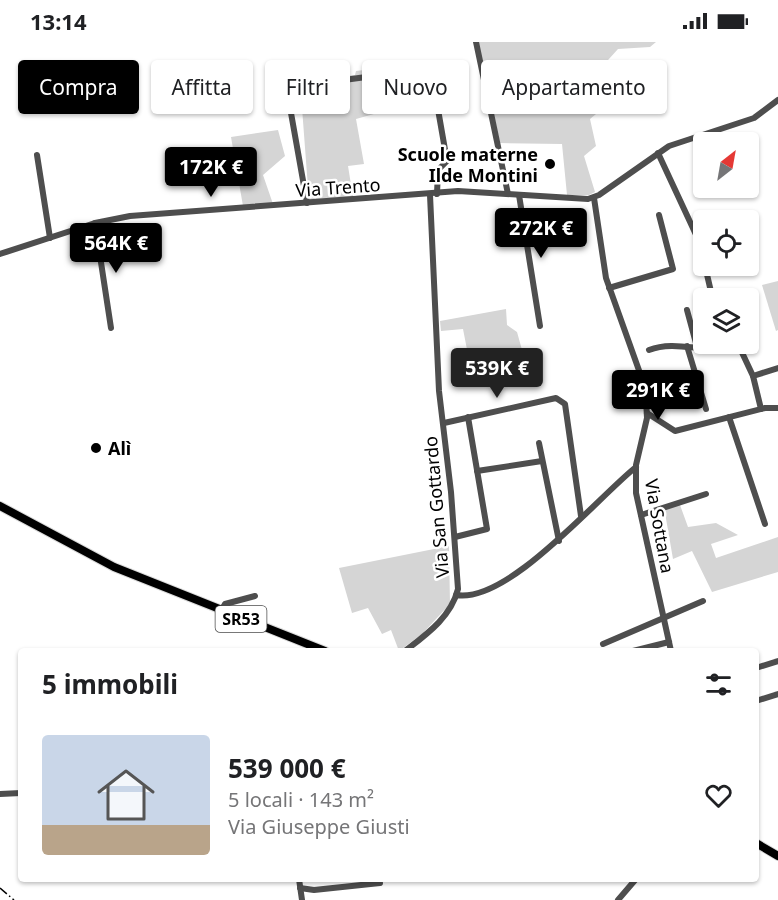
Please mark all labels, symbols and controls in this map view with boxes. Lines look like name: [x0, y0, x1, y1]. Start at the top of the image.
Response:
text: 13:14: [30, 6, 87, 36]
chip: Compra: [18, 60, 139, 114]
chip: Affitta: [151, 60, 253, 114]
chip: Filtri: [265, 60, 350, 114]
chip: Nuovo: [362, 60, 469, 114]
chip: Appartamento: [481, 60, 667, 114]
north arrow: [693, 132, 759, 198]
map controls: [693, 132, 759, 354]
place label: Scuole materne Ilde Montini: [398, 142, 538, 187]
pin: 172K €: [162, 147, 260, 198]
text: 172K €: [179, 153, 243, 180]
marker: Scuole materne Ilde Montini: [543, 157, 557, 171]
street label: Via Trento: [295, 172, 381, 202]
pin: 272K €: [492, 208, 590, 259]
button: locate: [693, 210, 759, 276]
text: 272K €: [509, 214, 573, 241]
pin: 564K €: [67, 223, 165, 274]
text: 564K €: [84, 229, 148, 256]
button: layers: [693, 288, 759, 354]
pin: 539K €: [448, 348, 546, 399]
text: 539K €: [465, 354, 529, 381]
pin: 291K €: [609, 370, 707, 421]
text: 291K €: [626, 376, 690, 403]
street label: Via San Gottardo: [418, 435, 454, 579]
place label: Alì: [108, 436, 132, 460]
marker: Alì: [89, 441, 103, 455]
street label: Via Sottana: [640, 477, 680, 575]
road number: SR53: [216, 606, 266, 632]
text: 5 immobili: [42, 666, 178, 702]
icon: filters: [702, 668, 735, 701]
text: 539 000 €: [228, 750, 346, 786]
icon: home: [90, 759, 162, 831]
icon: heart: [702, 779, 735, 812]
text: 5 locali · 143 m²: [228, 786, 374, 813]
text: Via Giuseppe Giusti: [228, 813, 410, 840]

